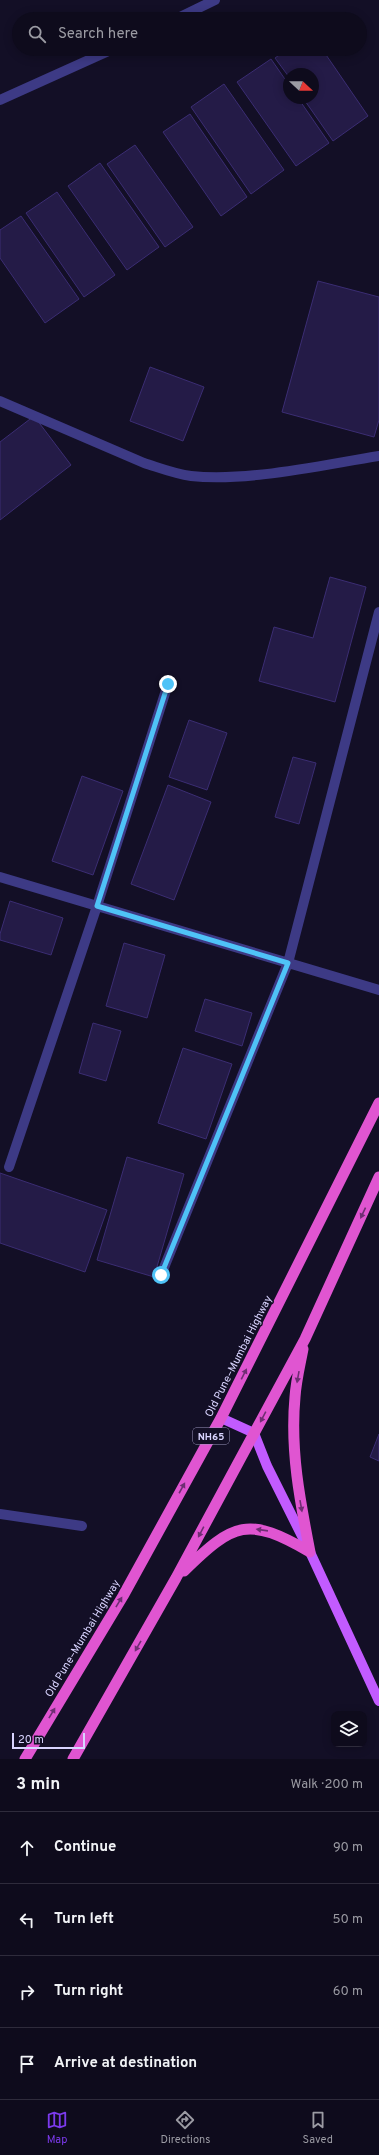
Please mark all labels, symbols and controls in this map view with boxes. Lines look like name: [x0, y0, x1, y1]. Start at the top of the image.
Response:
search box: [12, 12, 367, 56]
icon: search: [26, 23, 48, 45]
text: Search here: [58, 25, 138, 44]
north arrow: [283, 68, 319, 104]
route end: [159, 675, 177, 693]
one-way arrow: [360, 1207, 366, 1218]
route start: [152, 1266, 170, 1284]
street label: Old Pune–Mumbai Highway: [202, 1293, 276, 1420]
one-way arrow: [241, 1368, 247, 1379]
one-way arrow: [295, 1371, 301, 1383]
one-way arrow: [259, 1412, 266, 1423]
road number: NH65: [193, 1428, 229, 1444]
one-way arrow: [179, 1482, 186, 1494]
one-way arrow: [298, 1500, 304, 1512]
one-way arrow: [198, 1526, 204, 1538]
one-way arrow: [256, 1527, 268, 1533]
street label: Old Pune–Mumbai Highway: [42, 1577, 124, 1700]
one-way arrow: [116, 1596, 123, 1608]
one-way arrow: [134, 1640, 141, 1651]
one-way arrow: [49, 1707, 56, 1719]
map controls: [331, 1711, 367, 1747]
button: layers: [331, 1711, 367, 1747]
scale bar: [12, 1731, 85, 1750]
text: 20 m: [18, 1733, 44, 1747]
text: 3 min: [16, 1774, 60, 1796]
text: Walk · 200 m: [291, 1777, 363, 1793]
icon: ahead: [16, 1837, 38, 1859]
text: Continue: [54, 1838, 116, 1857]
text: 90 m: [333, 1840, 363, 1856]
icon: left: [16, 1909, 38, 1931]
text: Turn left: [54, 1910, 114, 1929]
text: 50 m: [333, 1912, 363, 1928]
icon: right: [16, 1981, 38, 2003]
text: Turn right: [54, 1982, 123, 2001]
text: 60 m: [333, 1984, 363, 2000]
icon: arrive: [16, 2053, 38, 2075]
text: Arrive at destination: [54, 2054, 197, 2073]
tab: Map: [46, 2109, 68, 2147]
tab: Directions: [160, 2109, 210, 2147]
tab: Saved: [303, 2109, 333, 2147]

